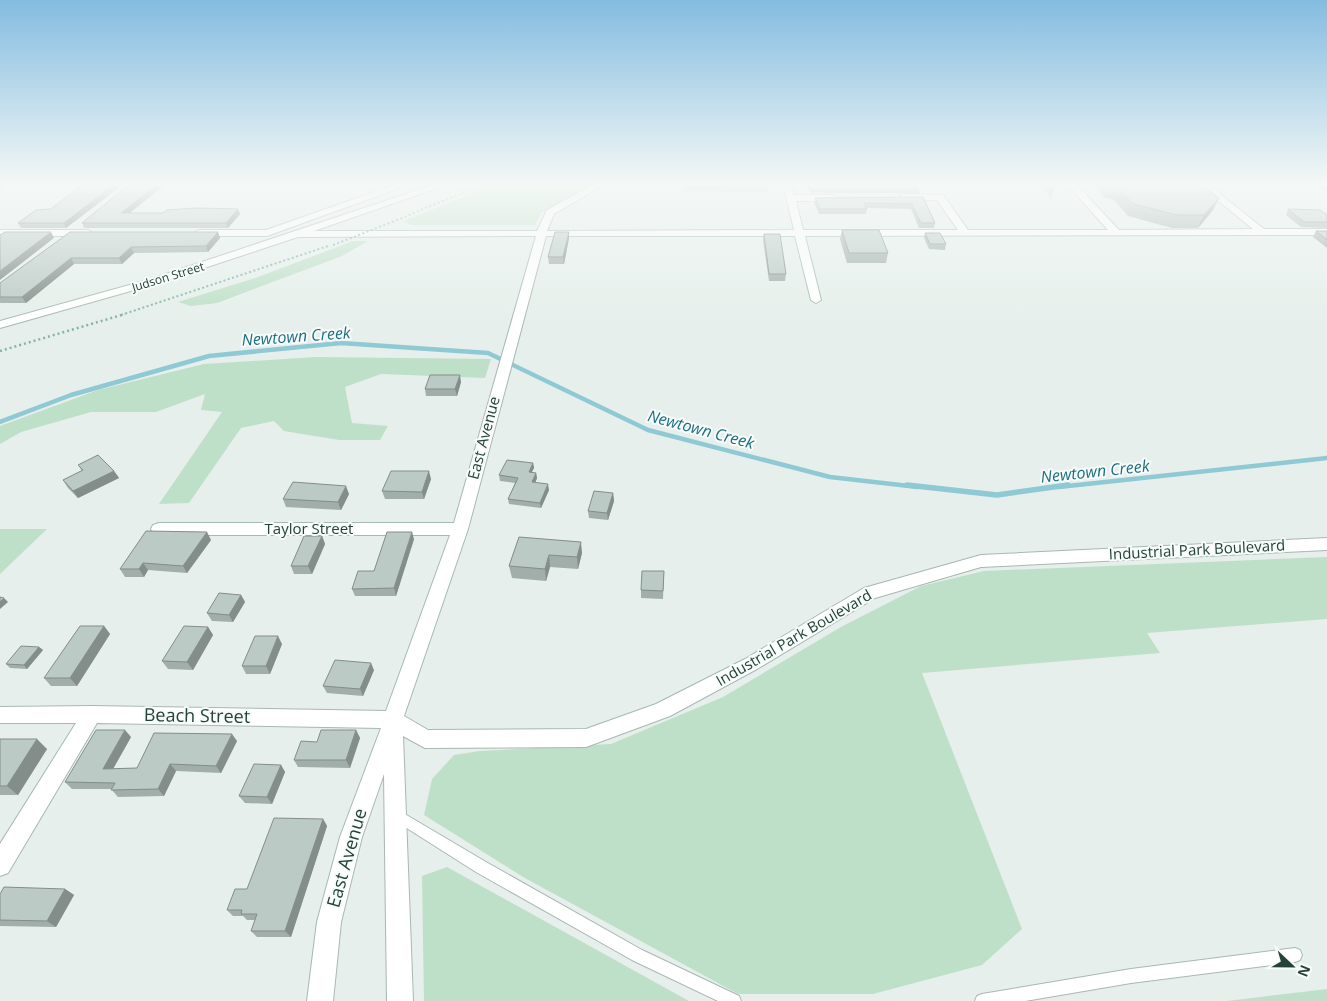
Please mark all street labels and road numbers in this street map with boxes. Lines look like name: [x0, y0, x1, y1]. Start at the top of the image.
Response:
street label: Judson Street: [129, 257, 206, 296]
street label: East Avenue: [462, 394, 504, 482]
street label: Taylor Street: [265, 518, 353, 538]
street label: Industrial Park Boulevard: [1108, 534, 1286, 564]
street label: Industrial Park Boulevard: [712, 584, 875, 690]
street label: Beach Street: [144, 702, 250, 728]
street label: East Avenue: [320, 805, 372, 910]

